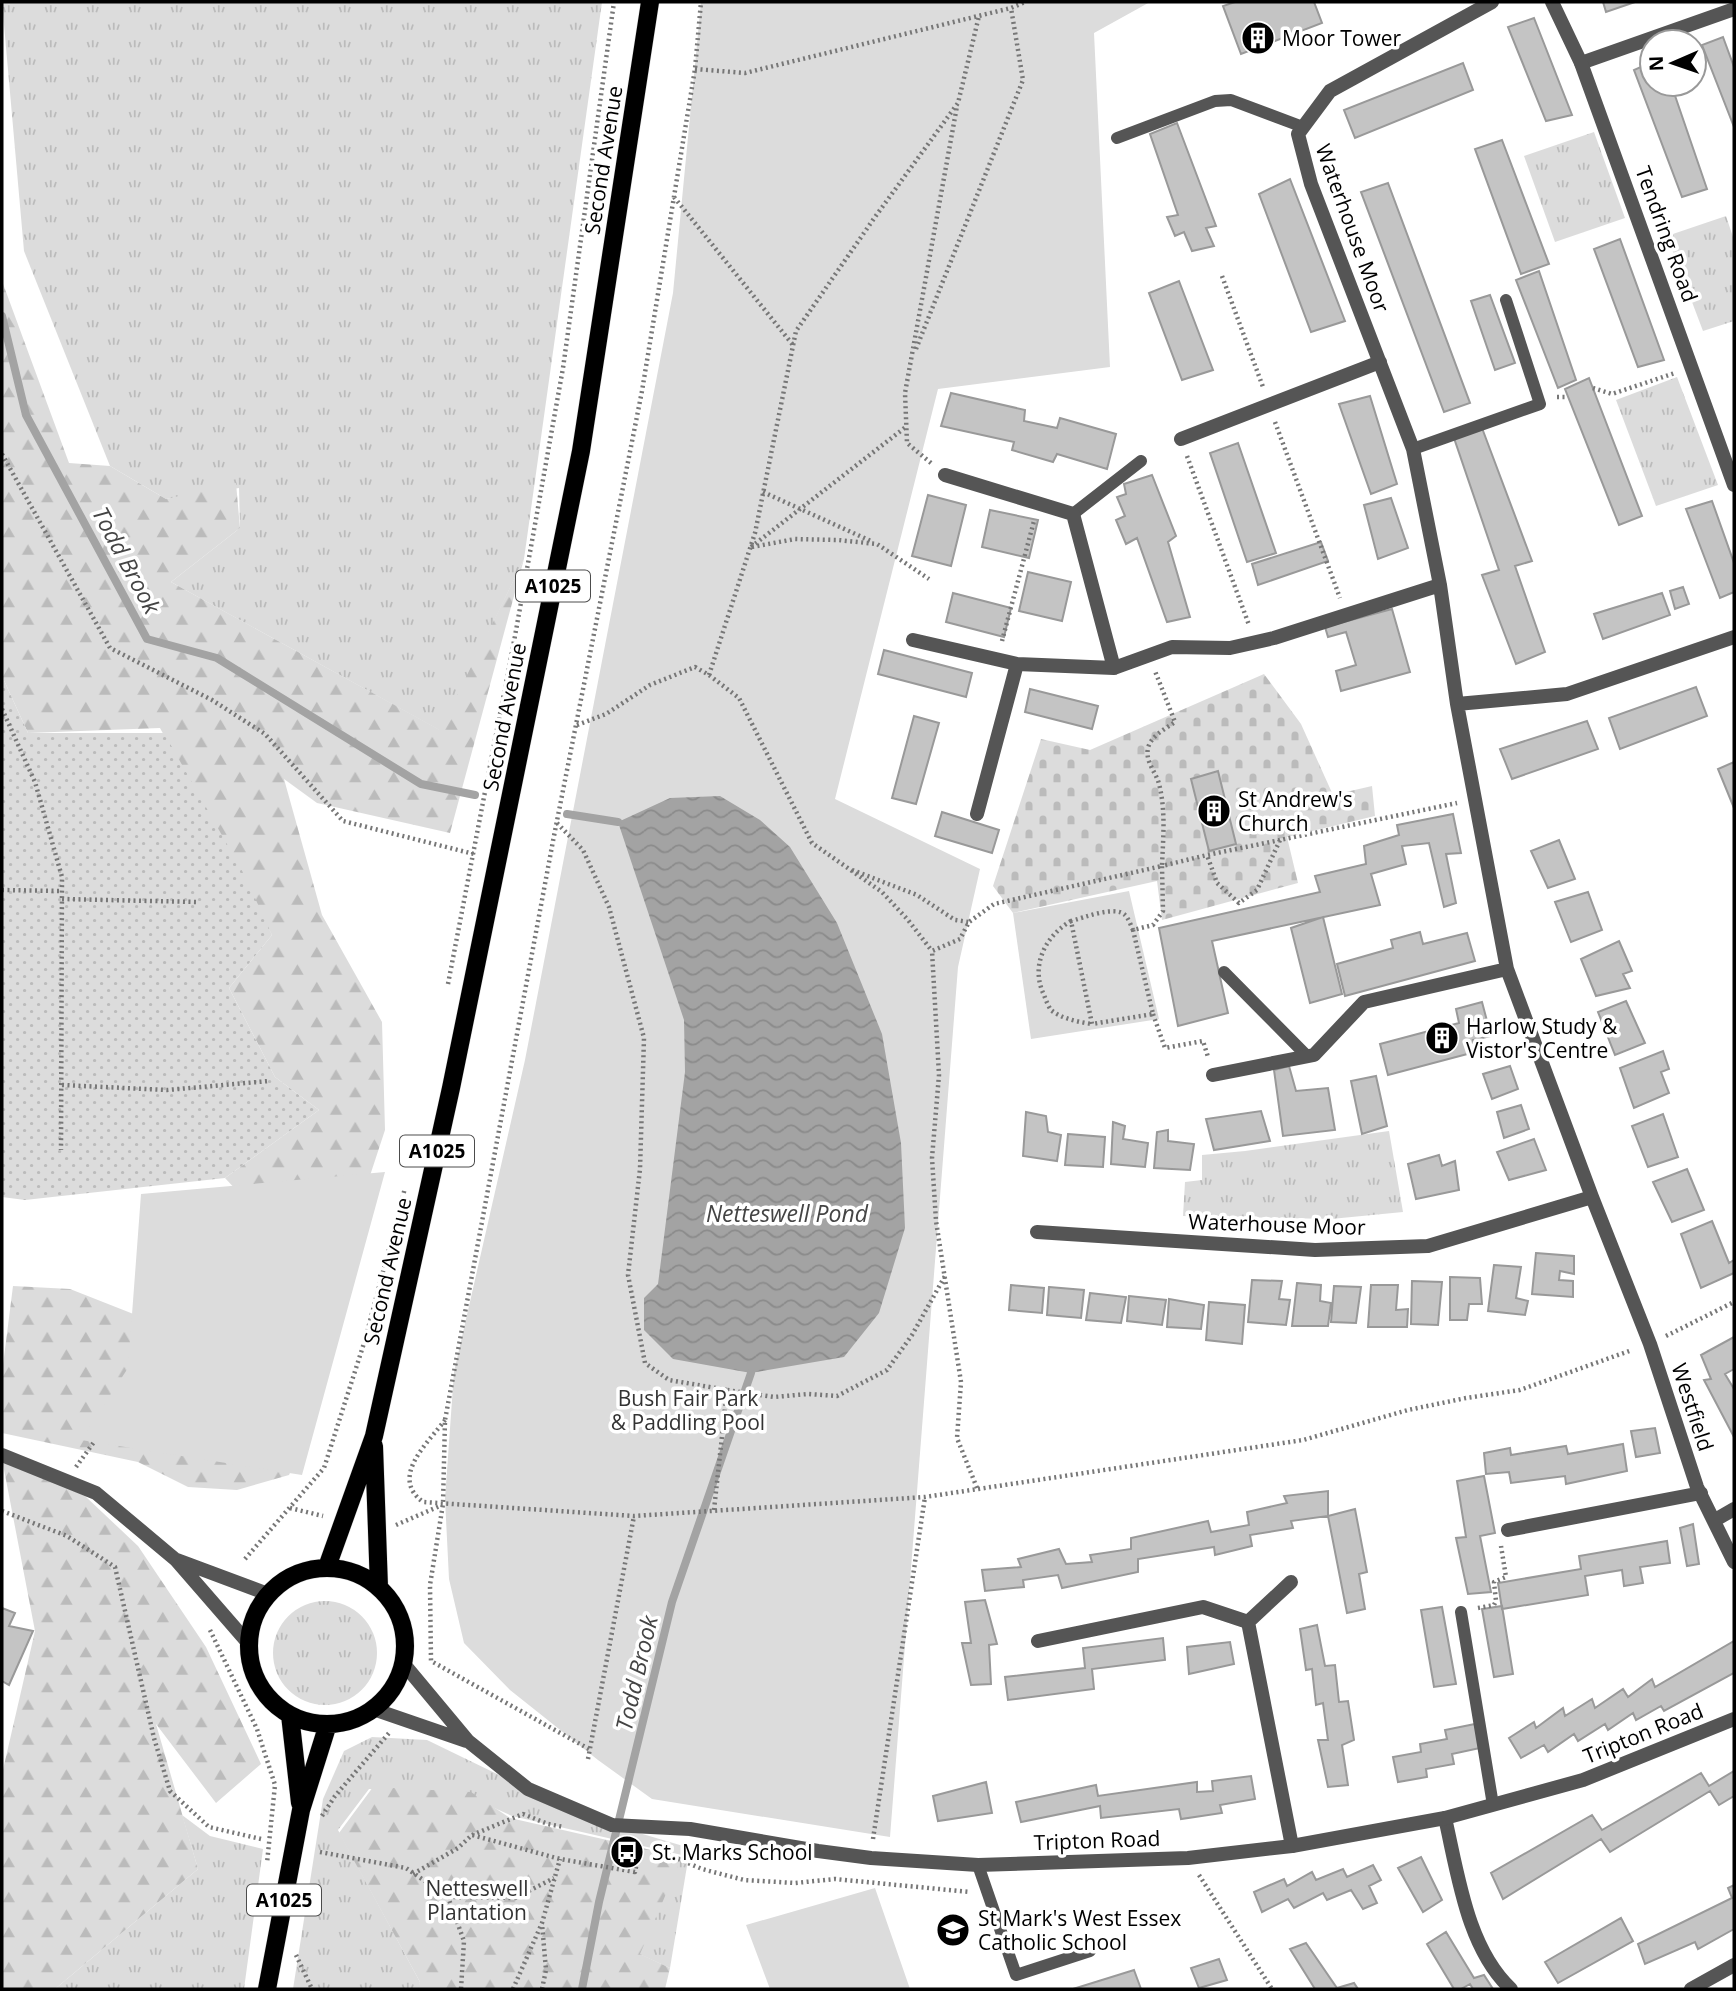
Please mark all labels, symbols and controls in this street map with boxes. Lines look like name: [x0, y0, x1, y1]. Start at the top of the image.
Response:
building icon: Moor Tower: [1239, 19, 1277, 57]
place label: Moor Tower: [1282, 24, 1401, 52]
north arrow: [1638, 28, 1708, 98]
text: N: [1643, 55, 1669, 72]
street label: Second Avenue: [577, 84, 629, 236]
street label: Waterhouse Moor: [1310, 140, 1397, 316]
street label: Tendring Road: [1629, 162, 1705, 306]
water label: Todd Brook: [85, 501, 169, 620]
road number: A1025: [516, 570, 590, 601]
street label: Second Avenue: [476, 641, 532, 793]
place label: St Andrew's Church: [1238, 785, 1353, 837]
building icon: St Andrew's Church: [1195, 792, 1233, 830]
place label: Harlow Study & Vistor's Centre: [1466, 1012, 1618, 1064]
building icon: Harlow Study & Vistor's Centre: [1423, 1019, 1461, 1057]
road number: A1025: [400, 1135, 474, 1166]
street label: Second Avenue: [356, 1195, 418, 1347]
water label: Netteswell Pond: [706, 1197, 869, 1229]
street label: Waterhouse Moor: [1188, 1207, 1366, 1241]
street label: Westfield: [1666, 1359, 1720, 1455]
park label: Bush Fair Park & Paddling Pool: [611, 1384, 765, 1436]
water label: Todd Brook: [607, 1612, 665, 1734]
street label: Tripton Road: [1579, 1696, 1707, 1770]
street label: Tripton Road: [1033, 1824, 1161, 1856]
bus stop icon: St. Marks School: [608, 1833, 646, 1871]
place label: St. Marks School: [652, 1838, 813, 1866]
park label: Netteswell Plantation: [425, 1874, 529, 1926]
road number: A1025: [247, 1884, 321, 1916]
place label: St Mark's West Essex Catholic School: [978, 1904, 1181, 1956]
school or university icon: St Mark's West Essex Catholic School: [934, 1911, 972, 1949]

